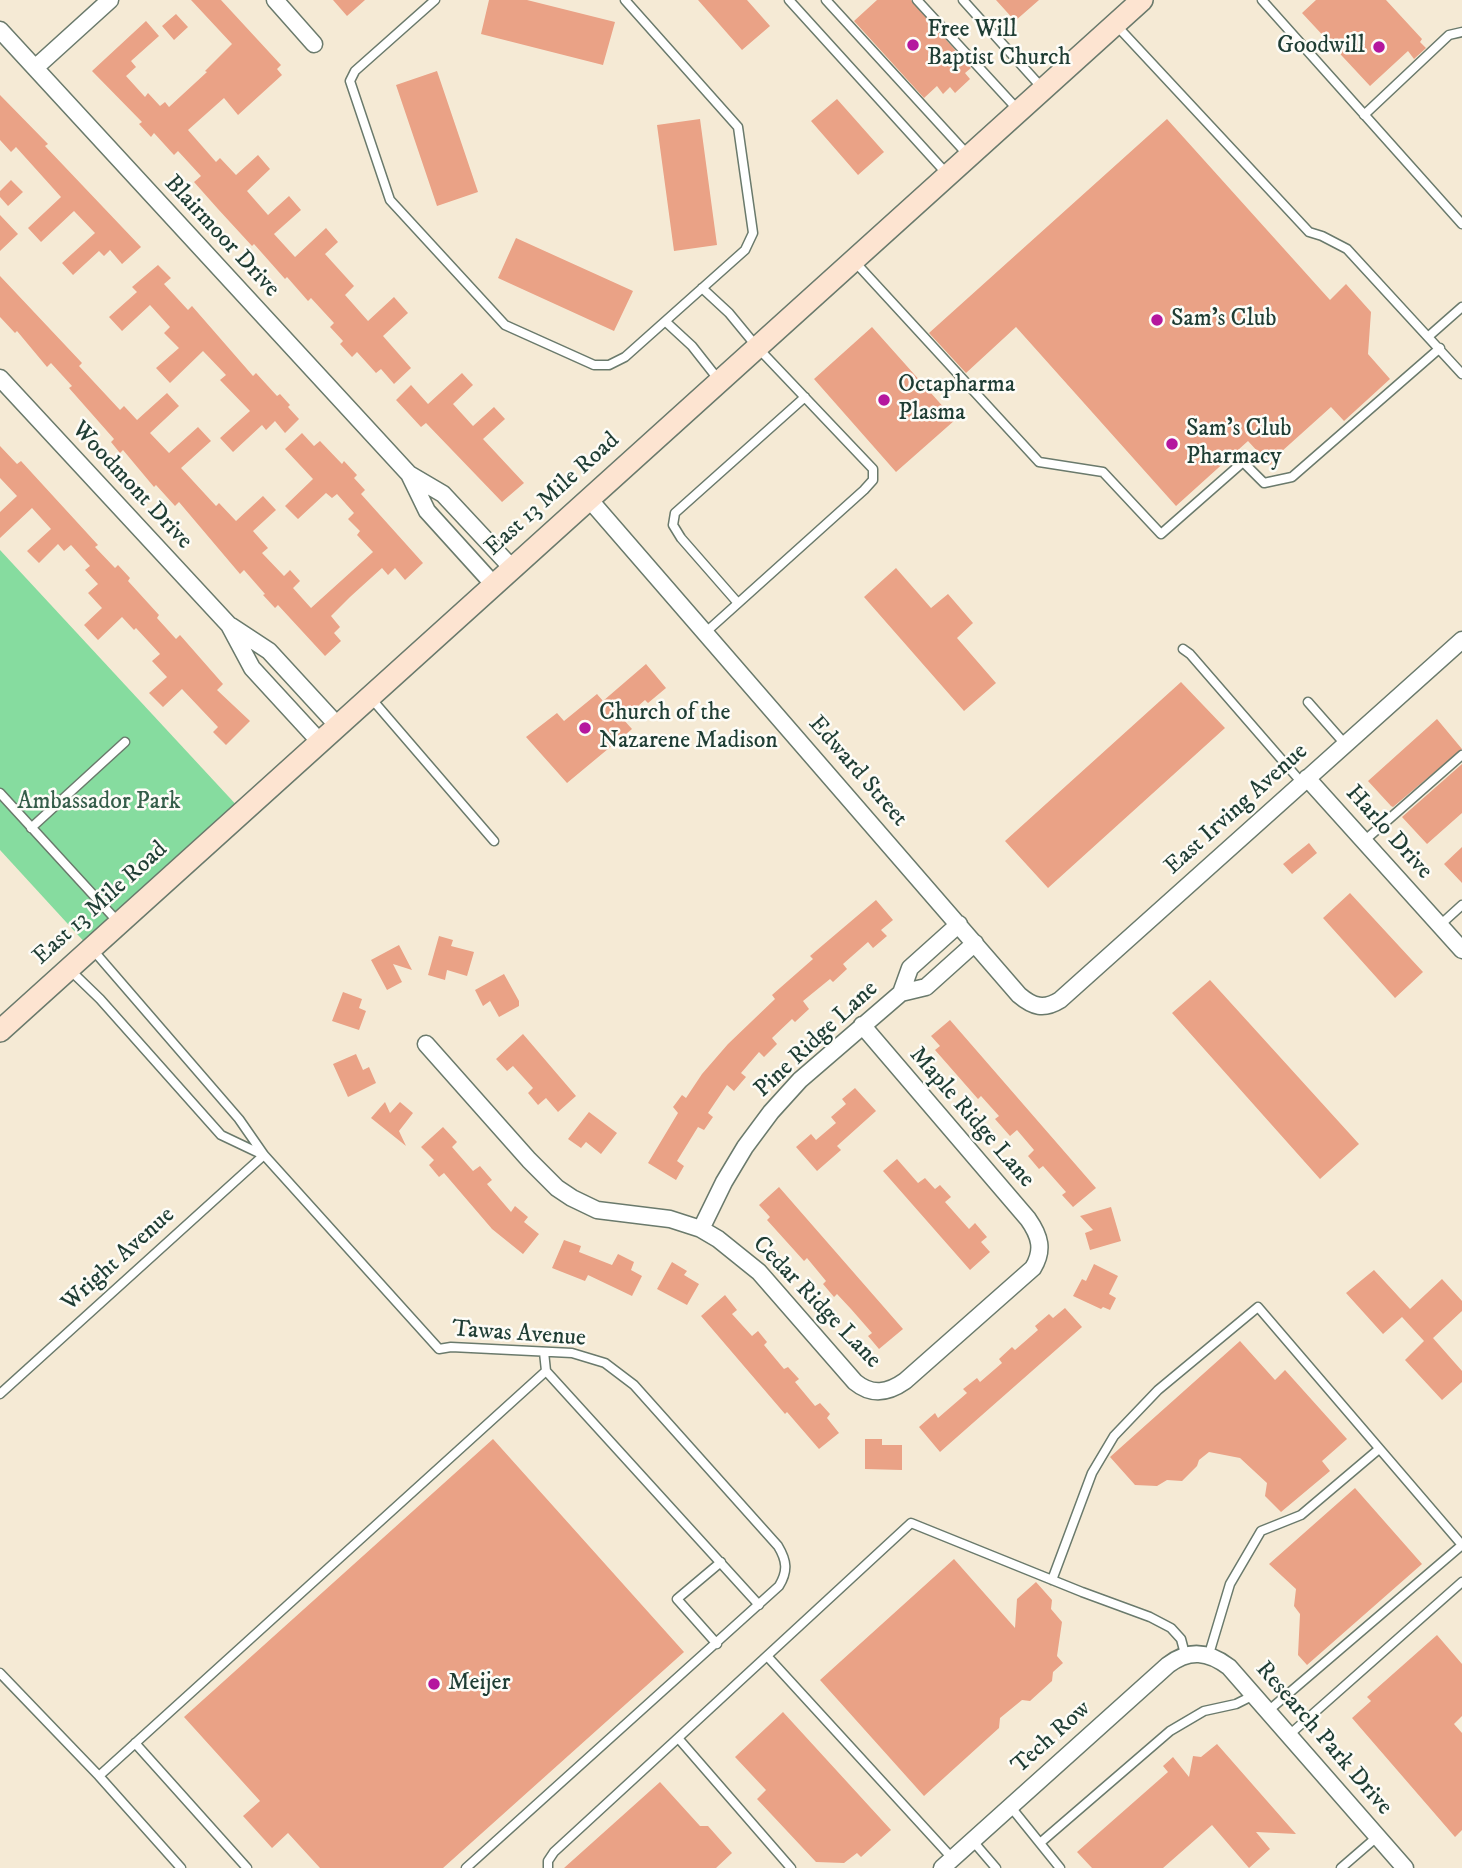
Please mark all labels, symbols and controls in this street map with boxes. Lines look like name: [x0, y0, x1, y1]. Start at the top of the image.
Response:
place label: Free Will Baptist Church: [927, 17, 1071, 73]
place label: Goodwill: [1277, 33, 1365, 61]
marker: Free Will Baptist Church: [905, 37, 921, 53]
marker: Goodwill: [1371, 39, 1387, 55]
street label: Blairmoor Drive: [157, 170, 285, 304]
place label: Sam's Club: [1171, 306, 1277, 334]
marker: Sam's Club: [1149, 312, 1165, 328]
place label: Octapharma Plasma: [898, 372, 1015, 428]
marker: Octapharma Plasma: [876, 392, 892, 408]
street label: Woodmont Drive: [64, 416, 198, 556]
place label: Sam's Club Pharmacy: [1186, 416, 1292, 472]
street label: East 13 Mile Road: [480, 427, 626, 563]
marker: Sam's Club Pharmacy: [1164, 436, 1180, 452]
place label: Church of the Nazarene Madison: [599, 700, 778, 756]
street label: Edward Street: [801, 711, 913, 833]
marker: Church of the Nazarene Madison: [577, 720, 593, 736]
street label: East Irving Avenue: [1160, 738, 1314, 882]
street label: Harlo Drive: [1338, 780, 1438, 886]
park label: Ambassador Park: [17, 789, 181, 817]
street label: East 13 Mile Road: [28, 836, 174, 972]
street label: Pine Ridge Lane: [749, 975, 885, 1105]
street label: Maple Ridge Lane: [902, 1042, 1040, 1194]
street label: Wright Avenue: [57, 1202, 181, 1318]
street label: Cedar Ridge Lane: [746, 1231, 886, 1375]
street label: Tawas Avenue: [451, 1316, 587, 1354]
street label: Research Park Drive: [1248, 1656, 1398, 1822]
place label: Meijer: [448, 1670, 510, 1698]
marker: Meijer: [426, 1676, 442, 1692]
street label: Tech Row: [1006, 1695, 1098, 1781]

